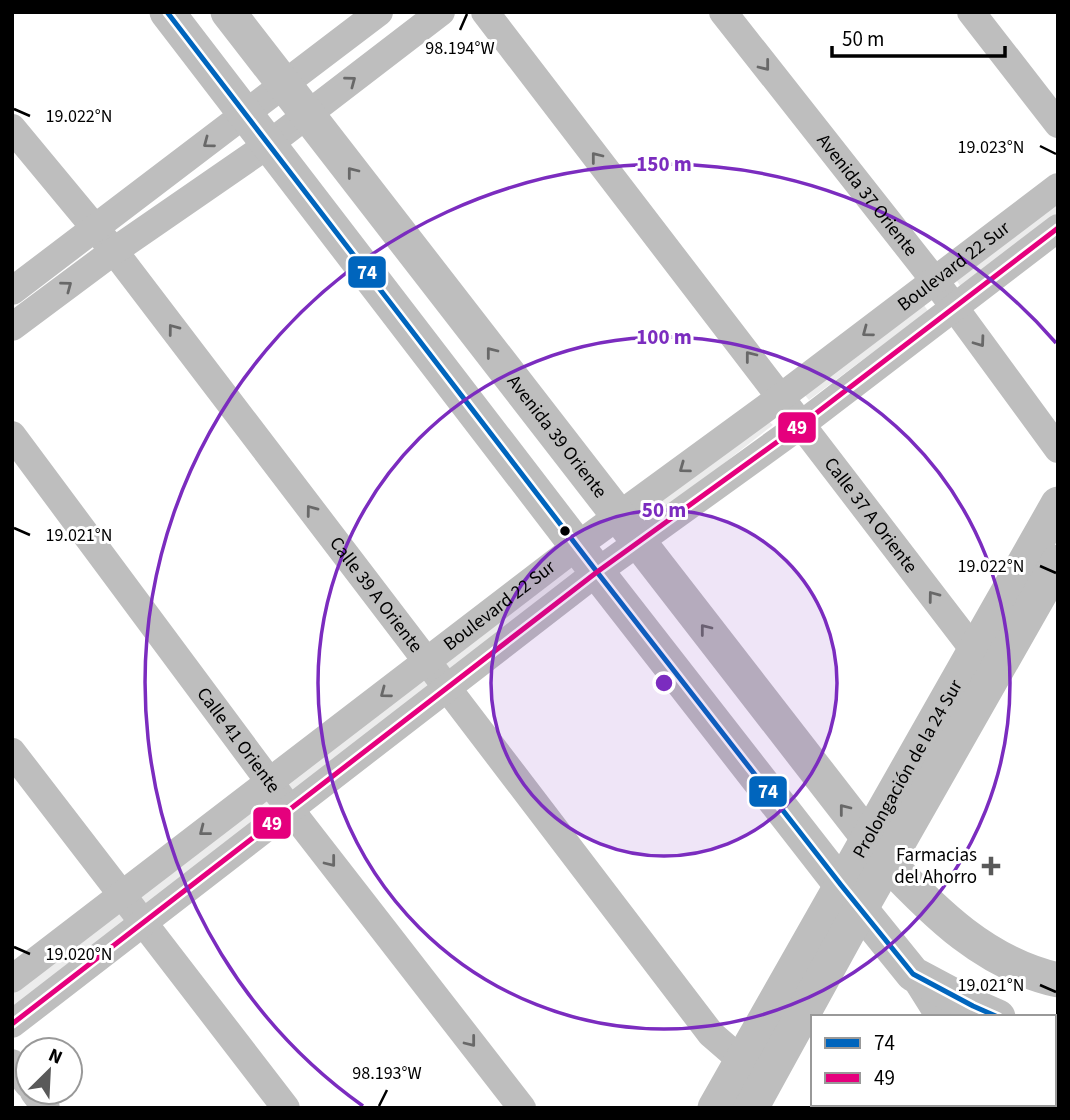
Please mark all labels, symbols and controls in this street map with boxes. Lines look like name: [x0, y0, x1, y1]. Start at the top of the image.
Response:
scale bar: [832, 14, 1005, 58]
text: 50 m: [842, 24, 884, 54]
text: 98.194°W: [425, 36, 495, 61]
one-way arrow: [756, 58, 769, 70]
one-way arrow: [343, 77, 356, 90]
text: 19.022°N: [46, 104, 112, 129]
street label: Avenida 37 Oriente: [810, 128, 924, 262]
one-way arrow: [203, 135, 216, 148]
text: 19.023°N: [958, 135, 1024, 160]
text: 150 m: [636, 149, 692, 179]
one-way arrow: [592, 152, 605, 164]
one-way arrow: [347, 167, 360, 180]
street label: Boulevard 22 Sur: [892, 214, 1016, 318]
line badge: 74: [347, 255, 387, 289]
text: 74: [357, 260, 377, 287]
one-way arrow: [59, 282, 72, 294]
text: 100 m: [636, 322, 692, 352]
one-way arrow: [862, 324, 874, 337]
one-way arrow: [169, 325, 182, 337]
one-way arrow: [972, 334, 984, 347]
one-way arrow: [487, 347, 500, 359]
one-way arrow: [746, 352, 759, 364]
street label: Avenida 39 Oriente: [501, 369, 614, 504]
line badge: 49: [777, 411, 817, 444]
text: 49: [787, 415, 807, 442]
street label: Calle 37 A Oriente: [817, 452, 924, 579]
one-way arrow: [679, 460, 692, 472]
text: 50 m: [642, 495, 686, 525]
one-way arrow: [307, 506, 320, 518]
text: 19.021°N: [46, 523, 112, 548]
unlabelled marker: [558, 524, 572, 538]
street label: Calle 39 A Oriente: [323, 531, 429, 658]
street label: Boulevard 22 Sur: [438, 554, 561, 657]
text: 19.022°N: [958, 554, 1024, 579]
one-way arrow: [928, 591, 941, 604]
one-way arrow: [700, 624, 713, 637]
centre of rings: [652, 671, 676, 695]
street label: Prolongación de la 24 Sur: [846, 674, 969, 863]
street label: Calle 41 Oriente: [190, 682, 287, 798]
one-way arrow: [380, 685, 393, 698]
line badge: 74: [748, 775, 788, 808]
text: 74: [758, 779, 778, 806]
one-way arrow: [840, 804, 853, 816]
line badge: 49: [252, 806, 292, 840]
text: 49: [262, 811, 282, 838]
one-way arrow: [199, 823, 212, 836]
place label: Farmacias del Ahorro: [894, 842, 977, 891]
one-way arrow: [322, 855, 335, 867]
marker: Farmacias del Ahorro: [983, 858, 999, 874]
text: 19.020°N: [46, 942, 112, 967]
text: 19.021°N: [958, 973, 1024, 998]
legend: [811, 1015, 1056, 1106]
text: 74: [874, 1028, 895, 1058]
one-way arrow: [462, 1034, 475, 1046]
north arrow: [14, 1036, 84, 1106]
text: N: [44, 1042, 67, 1072]
text: 98.193°W: [352, 1061, 422, 1086]
text: 49: [874, 1063, 895, 1093]

